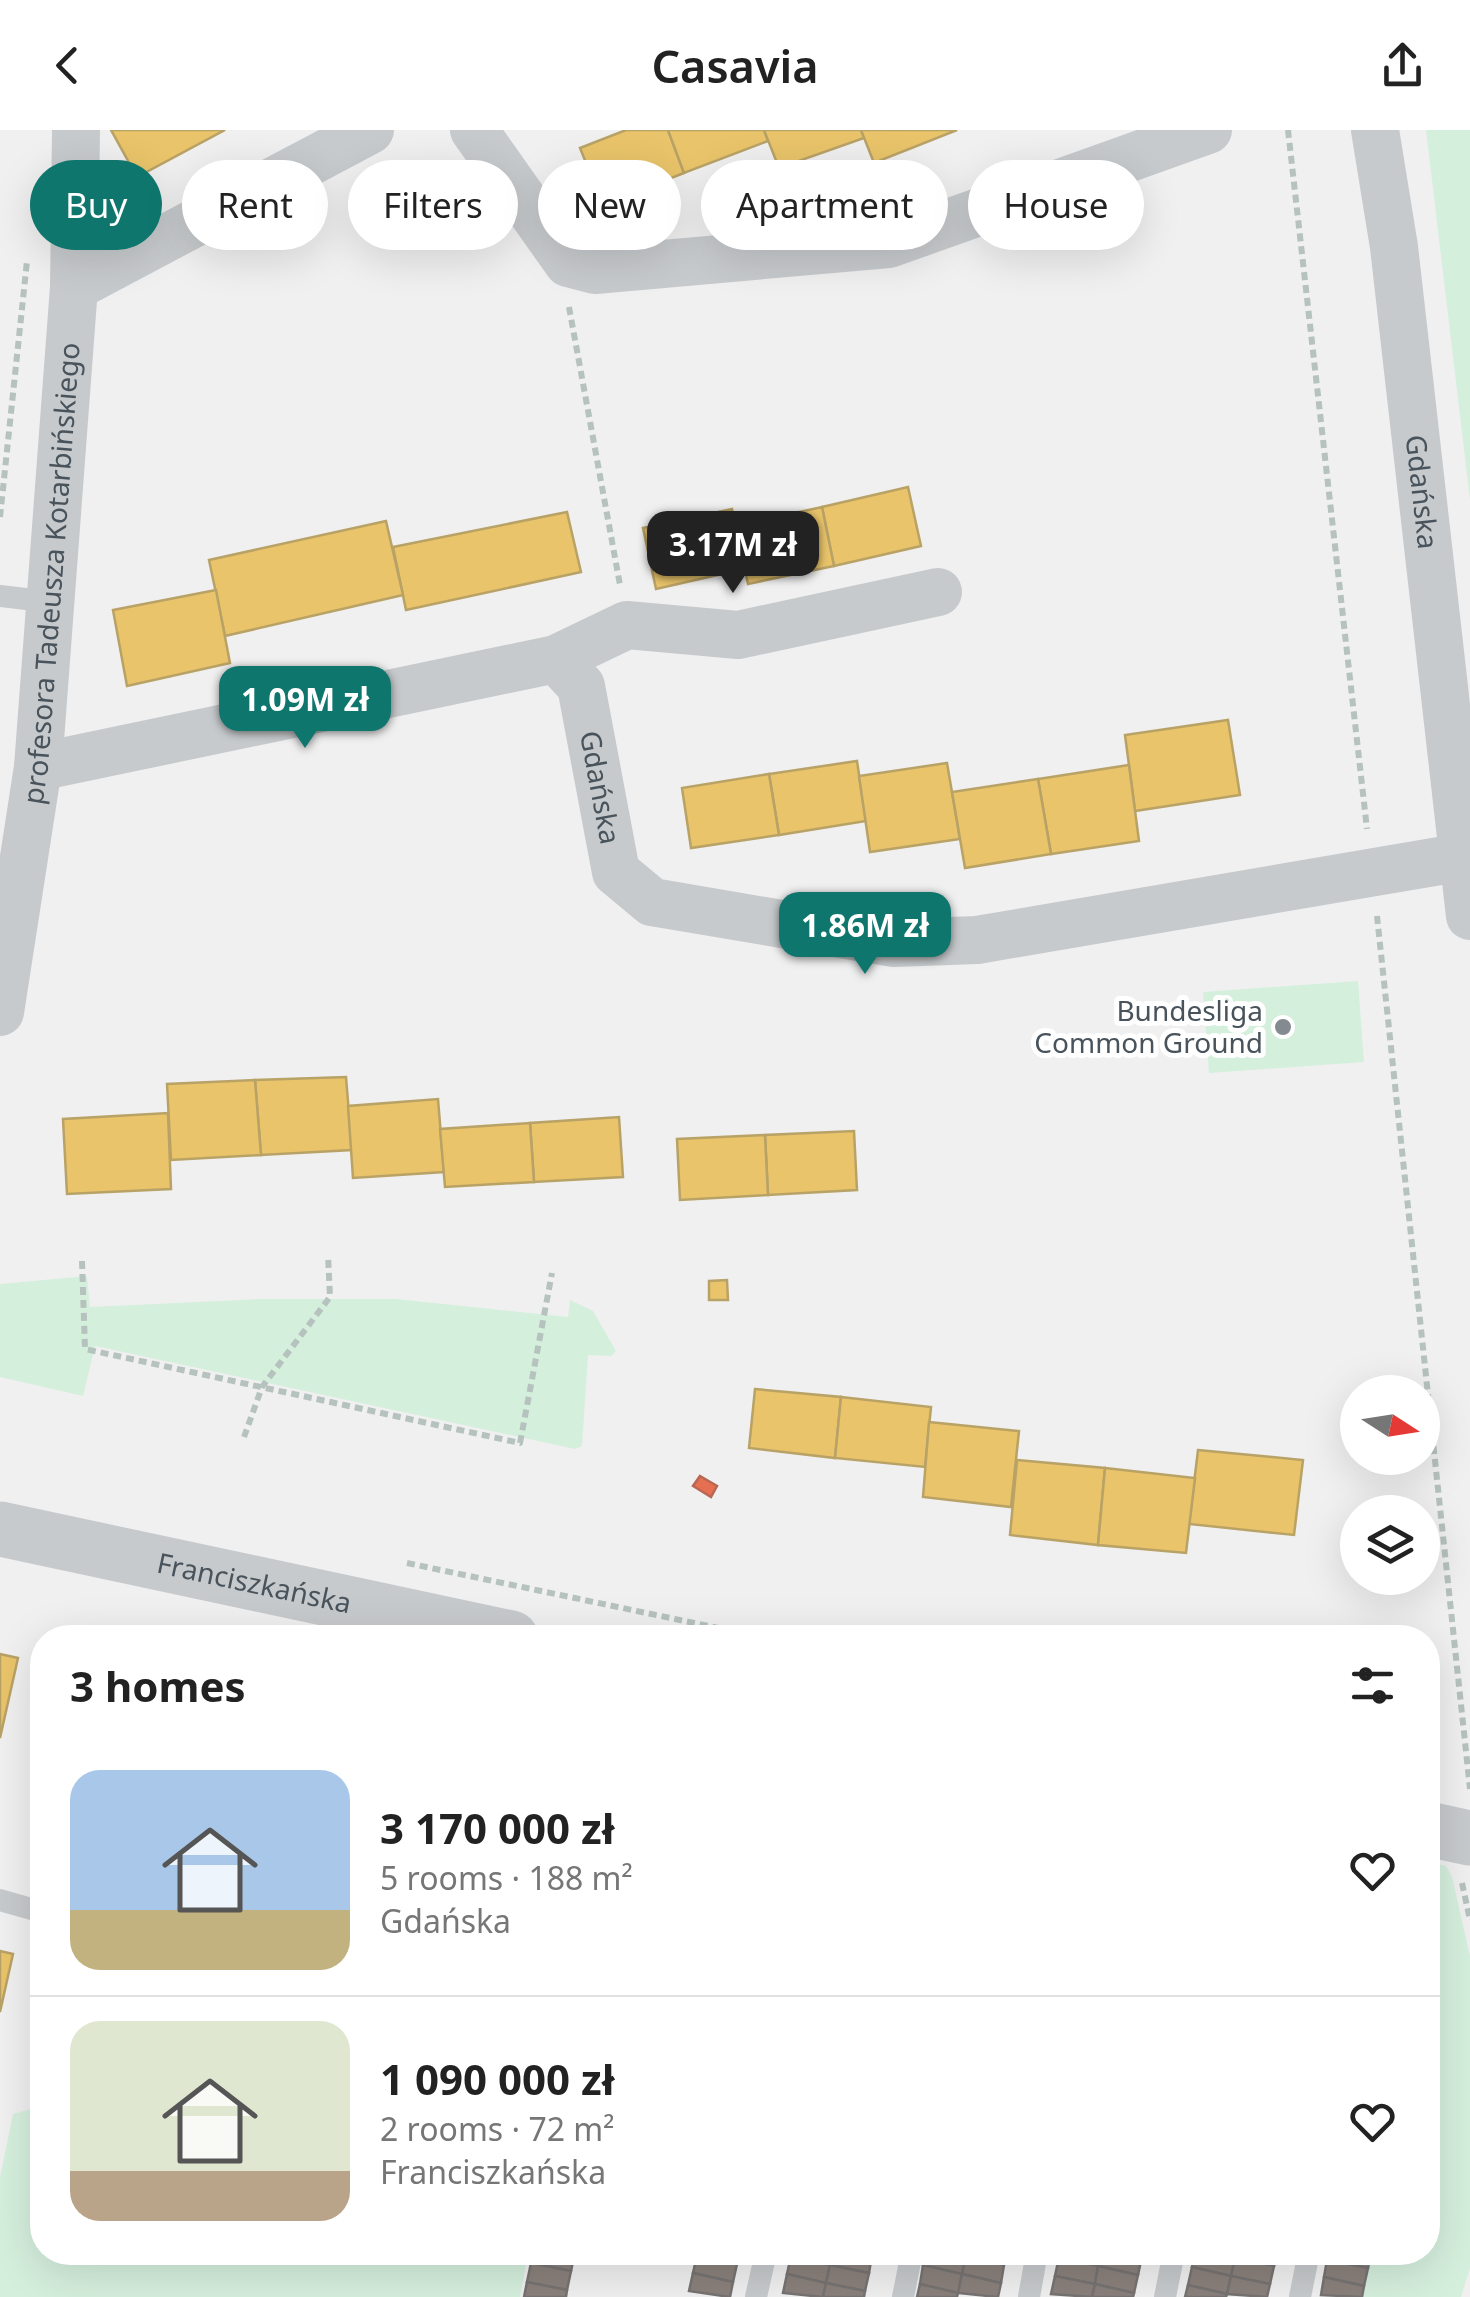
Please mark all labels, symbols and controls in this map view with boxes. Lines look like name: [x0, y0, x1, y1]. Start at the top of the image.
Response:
text: Casavia: [651, 35, 819, 96]
icon: back: [40, 38, 95, 93]
icon: share: [1375, 38, 1430, 93]
chip: Buy: [30, 160, 162, 250]
chip: Rent: [182, 160, 328, 250]
chip: Filters: [348, 160, 518, 250]
chip: New: [538, 160, 681, 250]
chip: Apartment: [701, 160, 948, 250]
chip: House: [968, 160, 1144, 250]
street label: profesora Tadeusza Kotarbińskiego: [12, 341, 88, 807]
street label: Gdańska: [1397, 433, 1448, 551]
pin: 3.17M zł: [630, 511, 836, 596]
text: 3.17M zł: [669, 522, 797, 565]
pin: 1.09M zł: [202, 666, 408, 751]
text: 1.09M zł: [241, 677, 369, 720]
street label: Gdańska: [572, 727, 630, 847]
pin: 1.86M zł: [762, 892, 968, 977]
text: 1.86M zł: [801, 903, 929, 946]
place label: Bundesliga Common Ground: [1034, 991, 1263, 1061]
marker: Bundesliga Common Ground: [1272, 1016, 1294, 1038]
north arrow: [1340, 1375, 1440, 1475]
map controls: [1340, 1375, 1440, 1595]
button: layers: [1340, 1495, 1440, 1595]
street label: Franciszkańska: [154, 1543, 355, 1621]
text: 3 homes: [70, 1657, 246, 1714]
icon: filters: [1345, 1658, 1400, 1713]
text: 3 170 000 zł: [380, 1799, 614, 1856]
icon: home: [150, 1810, 270, 1930]
icon: heart: [1345, 1843, 1400, 1898]
text: 5 rooms · 188 m²: [380, 1856, 633, 1899]
text: Gdańska: [380, 1899, 511, 1942]
text: 1 090 000 zł: [380, 2050, 614, 2107]
icon: home: [150, 2061, 270, 2181]
icon: heart: [1345, 2094, 1400, 2149]
text: 2 rooms · 72 m²: [380, 2107, 614, 2150]
text: Franciszkańska: [380, 2150, 606, 2193]

